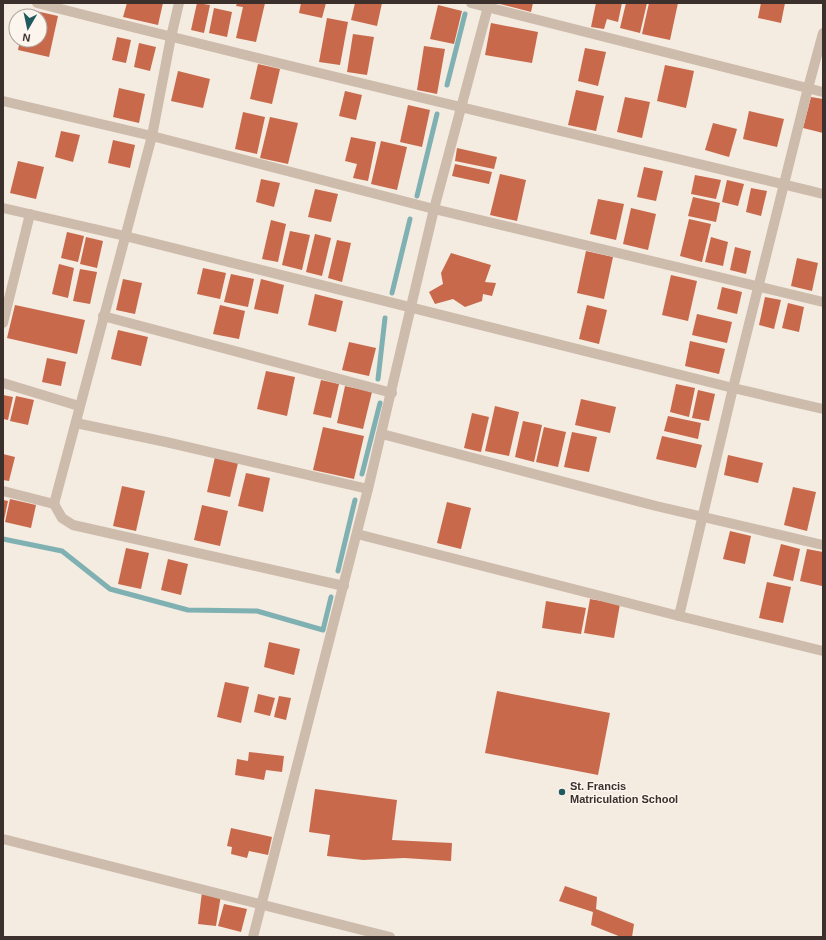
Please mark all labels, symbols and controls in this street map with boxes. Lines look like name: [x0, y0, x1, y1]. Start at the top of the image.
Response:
north arrow: [8, 8, 48, 48]
text: N: [22, 31, 31, 44]
place label: St. Francis Matriculation School: [570, 780, 678, 805]
marker: St. Francis Matriculation School: [557, 787, 567, 797]

